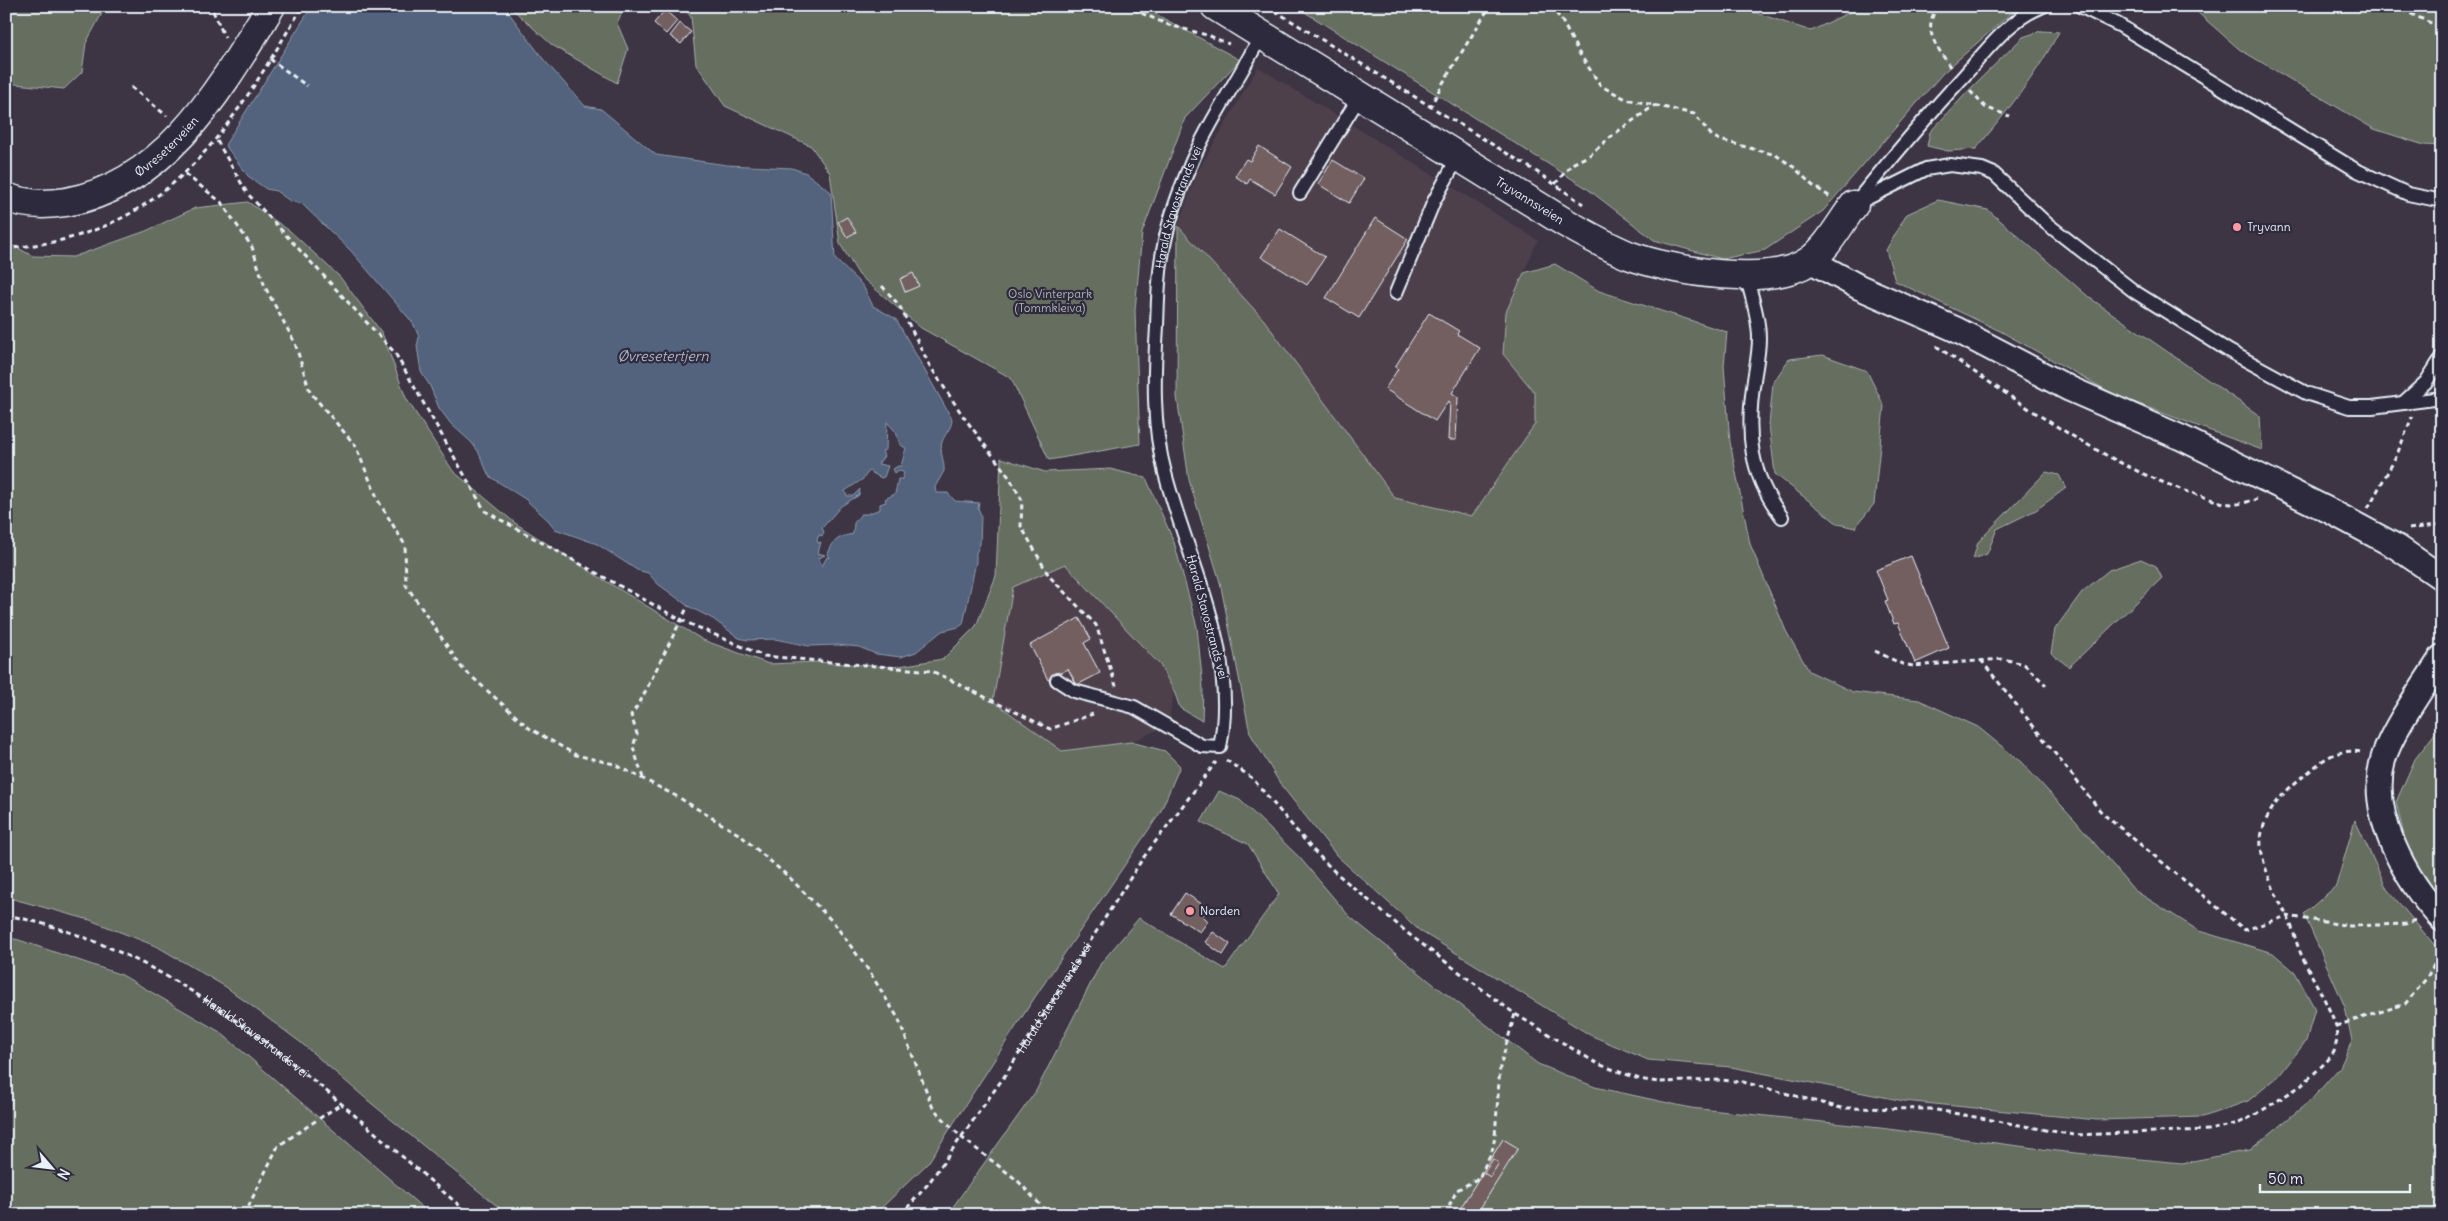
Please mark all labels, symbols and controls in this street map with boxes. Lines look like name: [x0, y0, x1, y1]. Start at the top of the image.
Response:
street label: Øvreseterveien: [132, 113, 201, 180]
street label: Harald Stavostrands vei: [1152, 143, 1205, 269]
street label: Tryvannsveien: [1493, 173, 1567, 227]
place label: Tryvann: [2247, 219, 2291, 234]
marker: Tryvann: [2231, 221, 2243, 233]
park label: Oslo Vinterpark (Tommkleiva): [1008, 286, 1092, 315]
water label: Øvresetertjern: [617, 347, 709, 365]
street label: Harald Stavostrands vei: [1184, 553, 1231, 681]
place label: Norden: [1200, 903, 1240, 918]
marker: Norden: [1184, 905, 1196, 917]
street label: Harald Stavostrands vei: [1013, 940, 1094, 1056]
street label: Harald Stavostrands vei: [200, 992, 312, 1080]
north arrow: [28, 1144, 78, 1194]
scale bar: [2260, 1161, 2410, 1193]
text: N: [53, 1166, 74, 1183]
text: 50 m: [2268, 1169, 2303, 1188]

